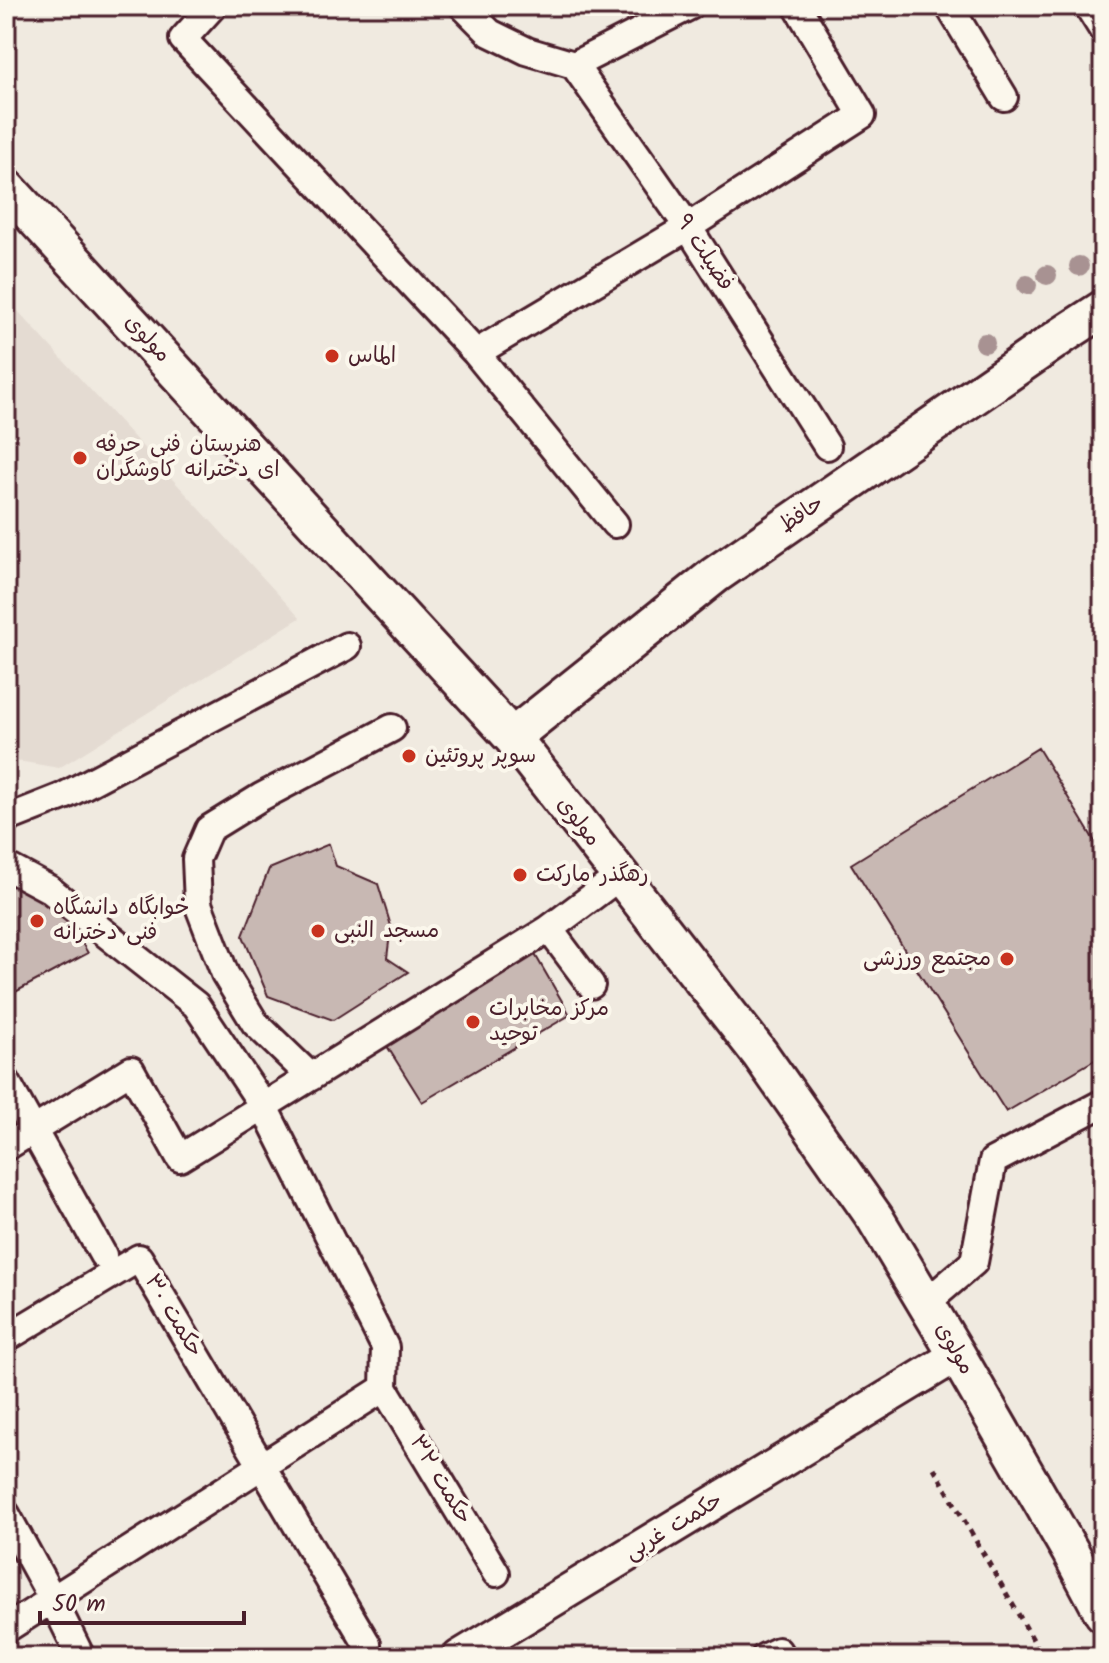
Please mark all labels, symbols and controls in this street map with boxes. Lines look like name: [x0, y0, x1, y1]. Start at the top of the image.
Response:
street label: فضیلت ۹: [666, 208, 742, 298]
street label: مولوی: [115, 307, 179, 371]
place label: الماس: [348, 339, 396, 374]
marker: الماس: [323, 347, 341, 365]
place label: هنرستان فنی حرفه ای دخترانه کاوشگران: [96, 428, 280, 488]
marker: هنرستان فنی حرفه ای دخترانه کاوشگران: [71, 449, 89, 467]
street label: حافظ: [772, 487, 832, 543]
place label: سوپر پروتئین: [425, 739, 536, 774]
marker: سوپر پروتئین: [400, 747, 418, 765]
street label: مولوی: [547, 789, 609, 855]
place label: رهگذر مارکت: [536, 858, 649, 893]
marker: رهگذر مارکت: [511, 866, 529, 884]
place label: خوابگاه دانشگاه فنی دخترانه: [53, 891, 190, 951]
marker: خوابگاه دانشگاه فنی دخترانه: [28, 912, 46, 930]
place label: مسجد النبی: [334, 914, 439, 949]
marker: مسجد النبی: [309, 922, 327, 940]
place label: مجتمع ورزشی: [863, 942, 991, 977]
marker: مجتمع ورزشی: [998, 950, 1016, 968]
place label: مرکز مخابرات توحید: [489, 992, 609, 1052]
marker: مرکز مخابرات توحید: [464, 1013, 482, 1031]
street label: حکمت ۳۰: [134, 1268, 212, 1364]
street label: مولوی: [925, 1316, 983, 1382]
street label: حکمت ۳۲: [399, 1428, 481, 1532]
street label: حکمت غربی: [618, 1484, 730, 1570]
scale bar: [40, 1575, 244, 1625]
text: 50 m: [52, 1585, 106, 1624]

